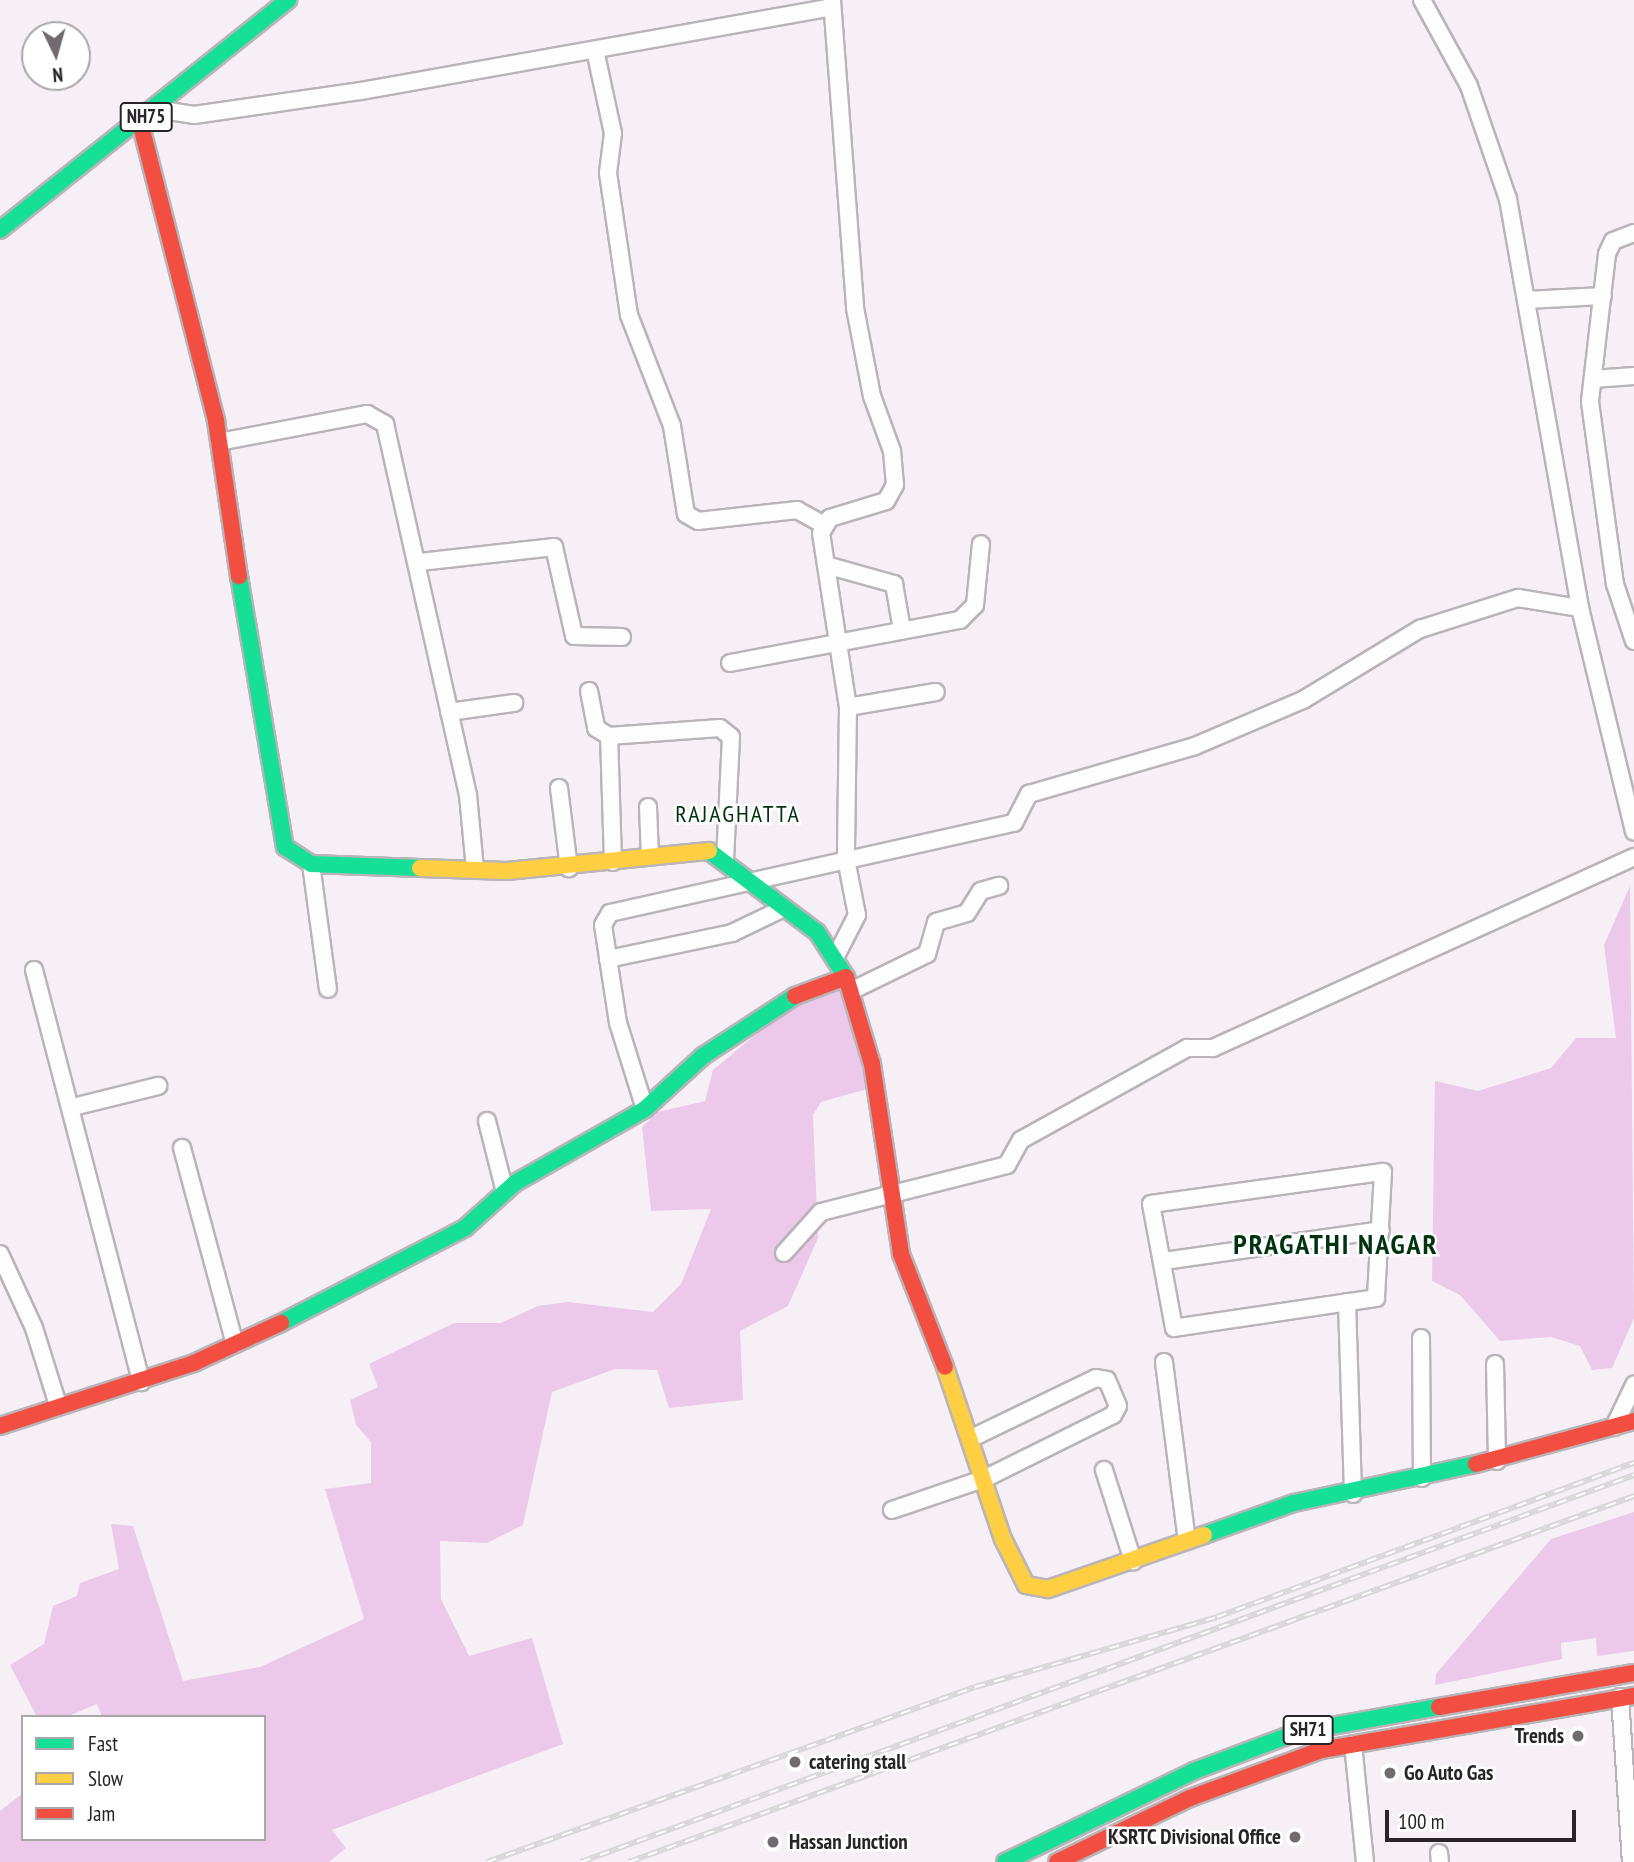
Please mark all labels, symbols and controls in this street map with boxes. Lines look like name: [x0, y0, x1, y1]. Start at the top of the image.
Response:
north arrow: [21, 21, 91, 91]
text: N: [52, 63, 64, 87]
road number: NH75: [118, 102, 174, 132]
district label: RAJAGHATTA: [676, 800, 800, 828]
district label: PRAGATHI NAGAR: [1235, 1227, 1437, 1261]
road number: SH71: [1282, 1714, 1334, 1746]
legend: [21, 1715, 266, 1841]
place label: Trends: [1515, 1723, 1564, 1749]
marker: Trends: [1570, 1728, 1586, 1744]
text: Fast: [88, 1730, 118, 1757]
place label: catering stall: [809, 1749, 906, 1775]
marker: catering stall: [787, 1754, 803, 1770]
place label: Go Auto Gas: [1404, 1760, 1494, 1786]
text: Slow: [88, 1765, 123, 1792]
marker: Go Auto Gas: [1382, 1765, 1398, 1781]
scale bar: [1389, 1796, 1580, 1840]
text: Jam: [88, 1800, 115, 1827]
text: 100 m: [1398, 1808, 1444, 1835]
place label: KSRTC Divisional Office: [1107, 1824, 1281, 1850]
place label: Hassan Junction: [789, 1829, 908, 1855]
marker: KSRTC Divisional Office: [1287, 1829, 1303, 1845]
marker: Hassan Junction: [763, 1832, 783, 1852]

